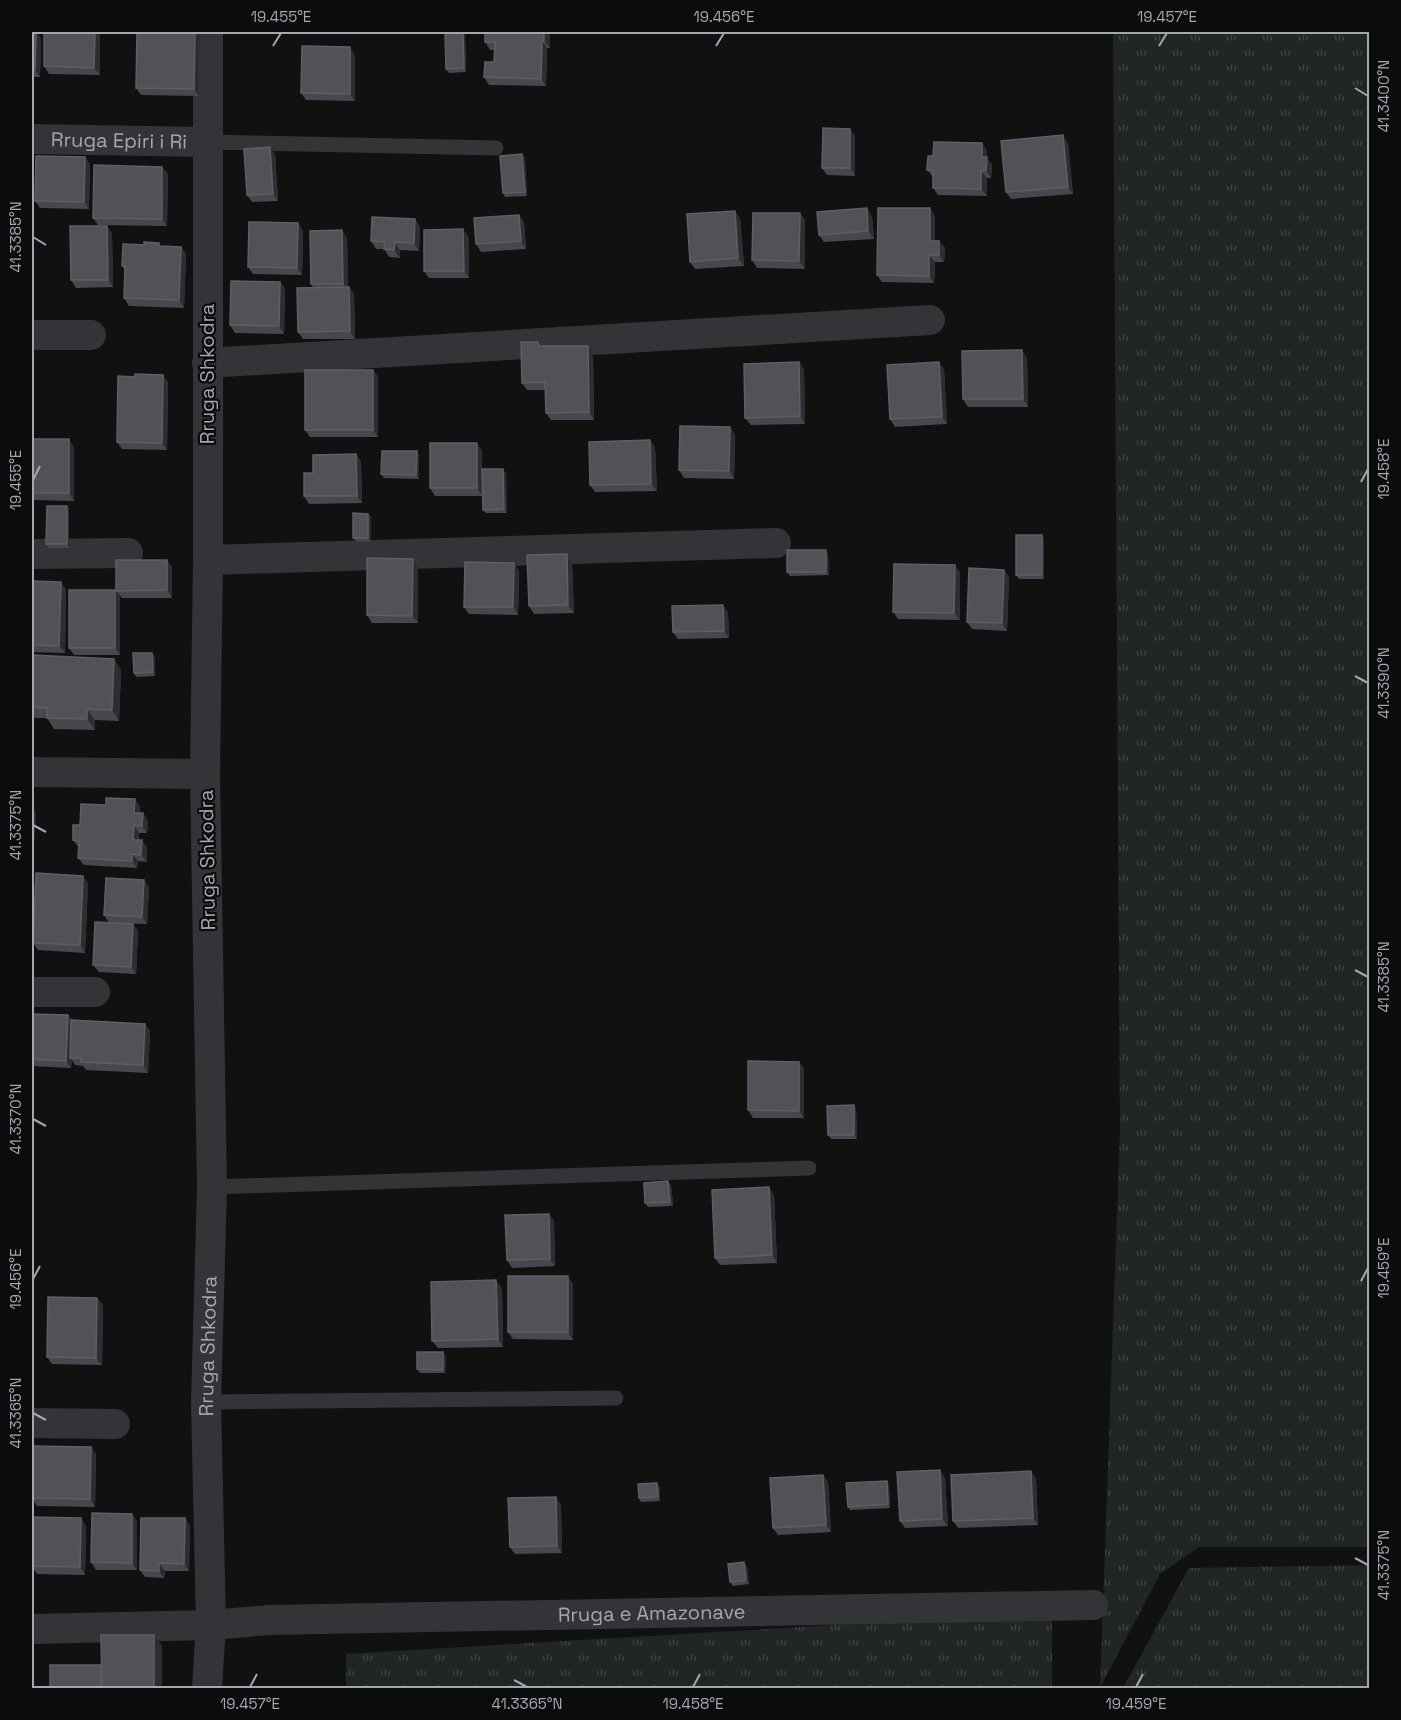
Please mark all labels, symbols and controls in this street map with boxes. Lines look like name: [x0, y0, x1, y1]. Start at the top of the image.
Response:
text: 19.455°E: [251, 7, 311, 26]
text: 19.456°E: [694, 7, 754, 26]
text: 19.457°E: [1137, 7, 1197, 26]
text: 41.3400°N: [1374, 60, 1393, 132]
street label: Rruga Epiri i Ri: [51, 126, 187, 155]
text: 41.3385°N: [6, 201, 25, 273]
street label: Rruga Shkodra: [194, 304, 220, 444]
text: 19.458°E: [1374, 439, 1393, 499]
text: 19.455°E: [6, 450, 25, 510]
text: 41.3390°N: [1374, 647, 1393, 719]
text: 41.3375°N: [6, 790, 25, 860]
street label: Rruga Shkodra: [193, 790, 221, 930]
text: 41.3385°N: [1374, 941, 1393, 1013]
text: 41.3370°N: [6, 1084, 25, 1154]
text: 19.459°E: [1374, 1238, 1393, 1298]
text: 19.456°E: [6, 1249, 25, 1309]
street label: Rruga Shkodra: [193, 1276, 223, 1417]
text: 41.3365°N: [6, 1377, 25, 1449]
text: 41.3375°N: [1374, 1530, 1393, 1600]
street label: Rruga e Amazonave: [558, 1598, 746, 1628]
text: 19.457°E: [220, 1694, 280, 1713]
text: 41.3365°N: [491, 1694, 563, 1713]
text: 19.458°E: [663, 1694, 723, 1713]
text: 19.459°E: [1106, 1694, 1166, 1713]

